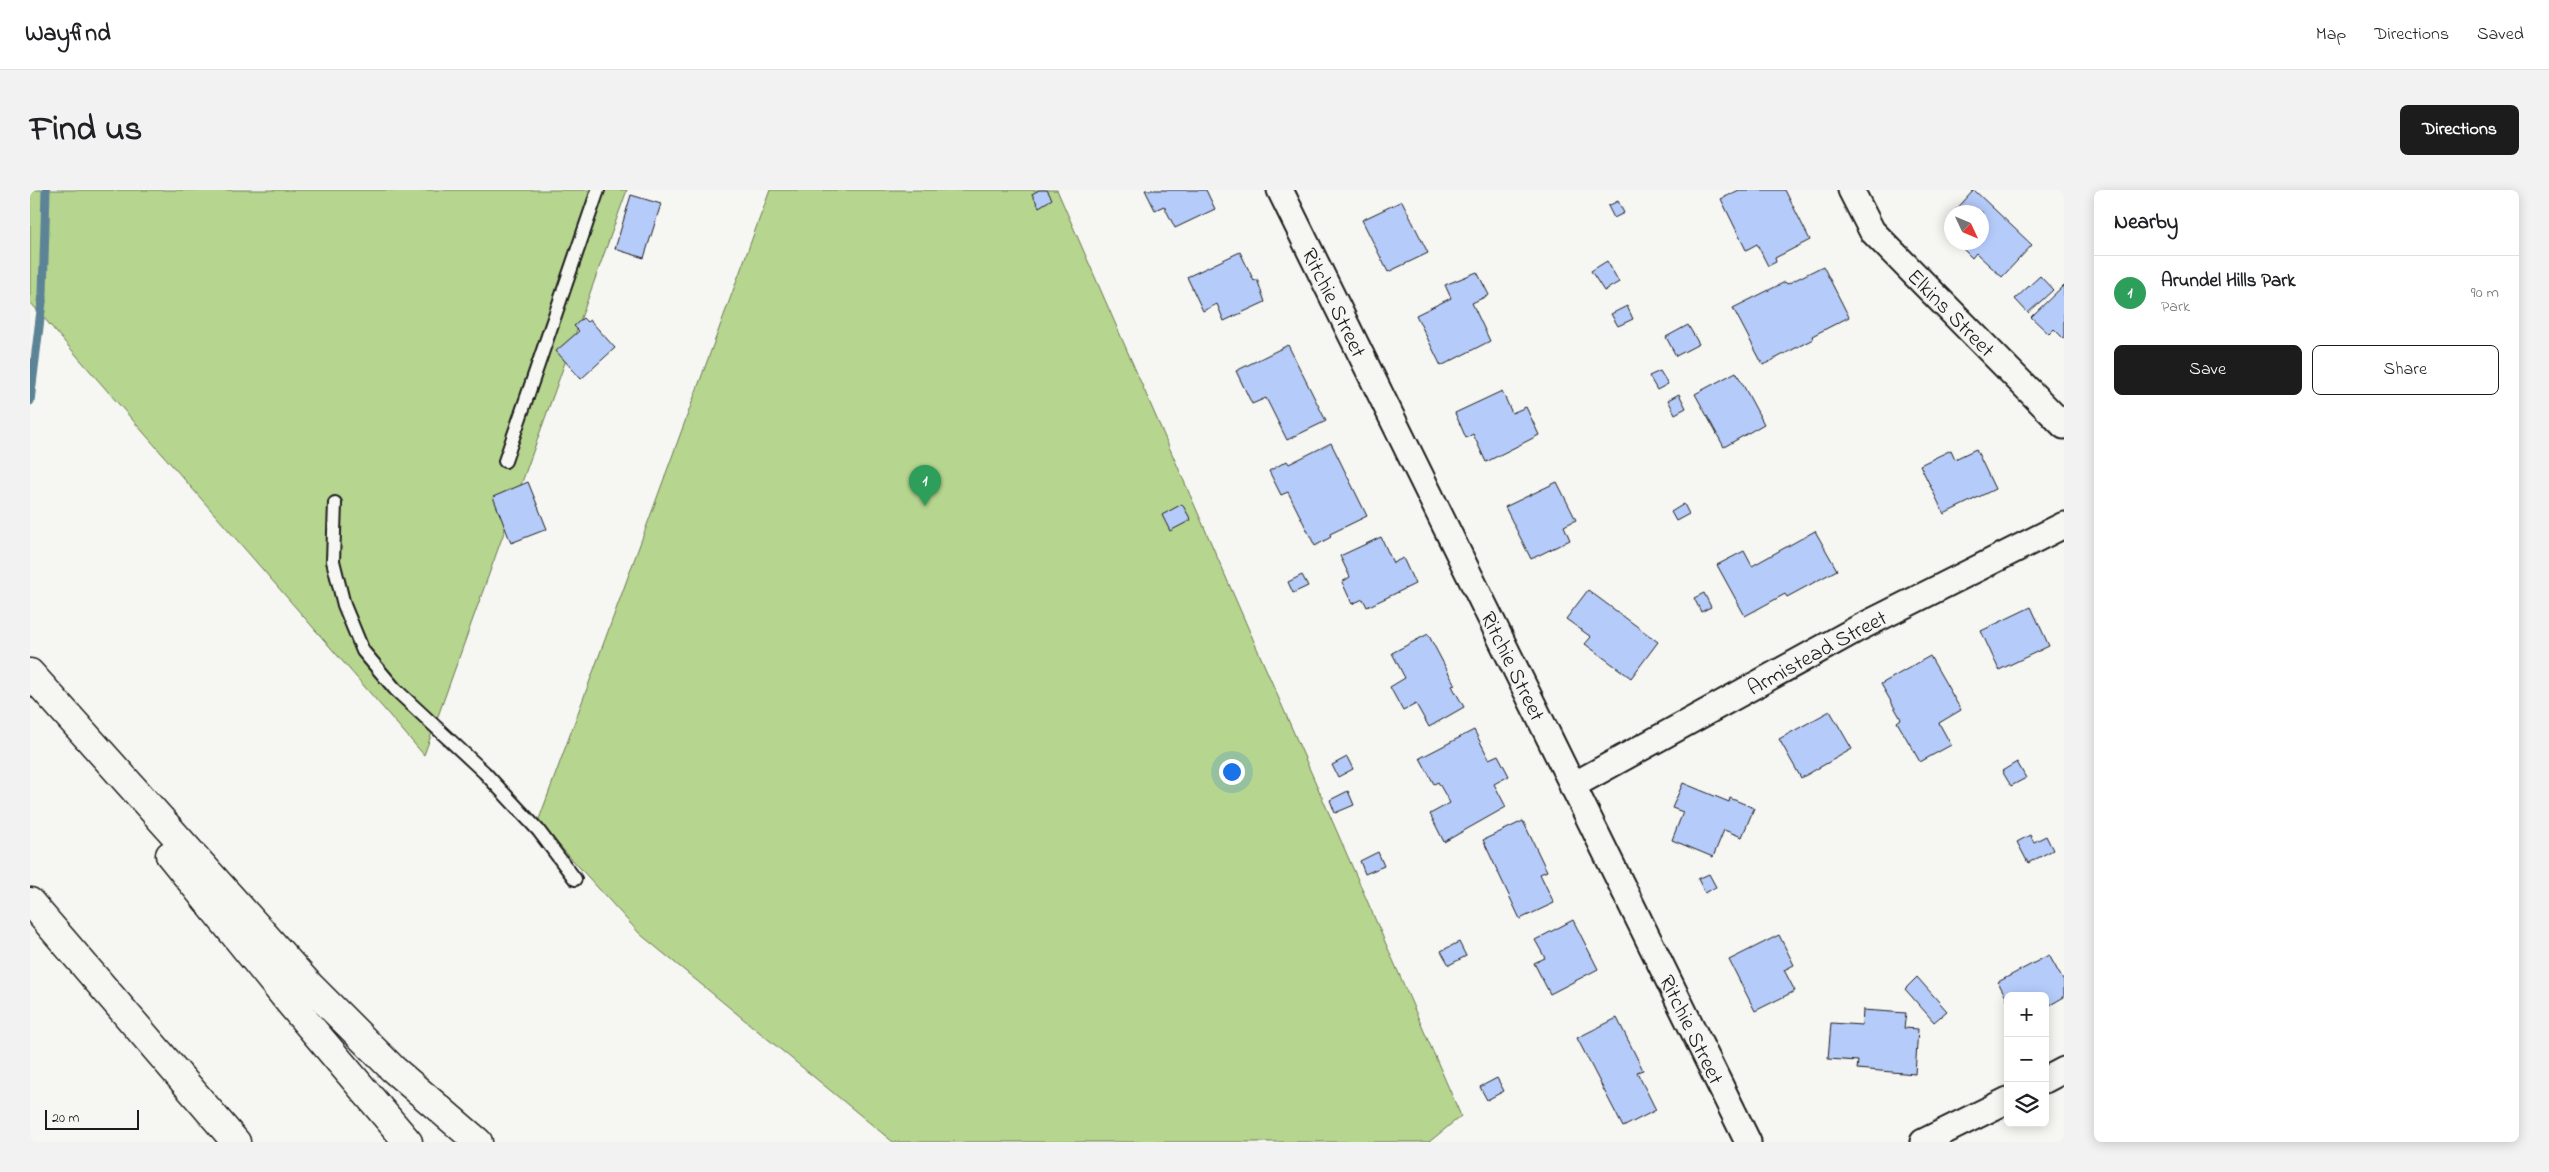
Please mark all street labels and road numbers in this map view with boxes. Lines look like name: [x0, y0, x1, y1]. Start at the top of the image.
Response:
street label: Ritchie Street: [1292, 243, 1373, 364]
street label: Elkins Street: [1899, 263, 2002, 366]
street label: Armistead Street: [1742, 603, 1894, 705]
street label: Ritchie Street: [1471, 607, 1552, 728]
street label: Ritchie Street: [1649, 970, 1731, 1091]

